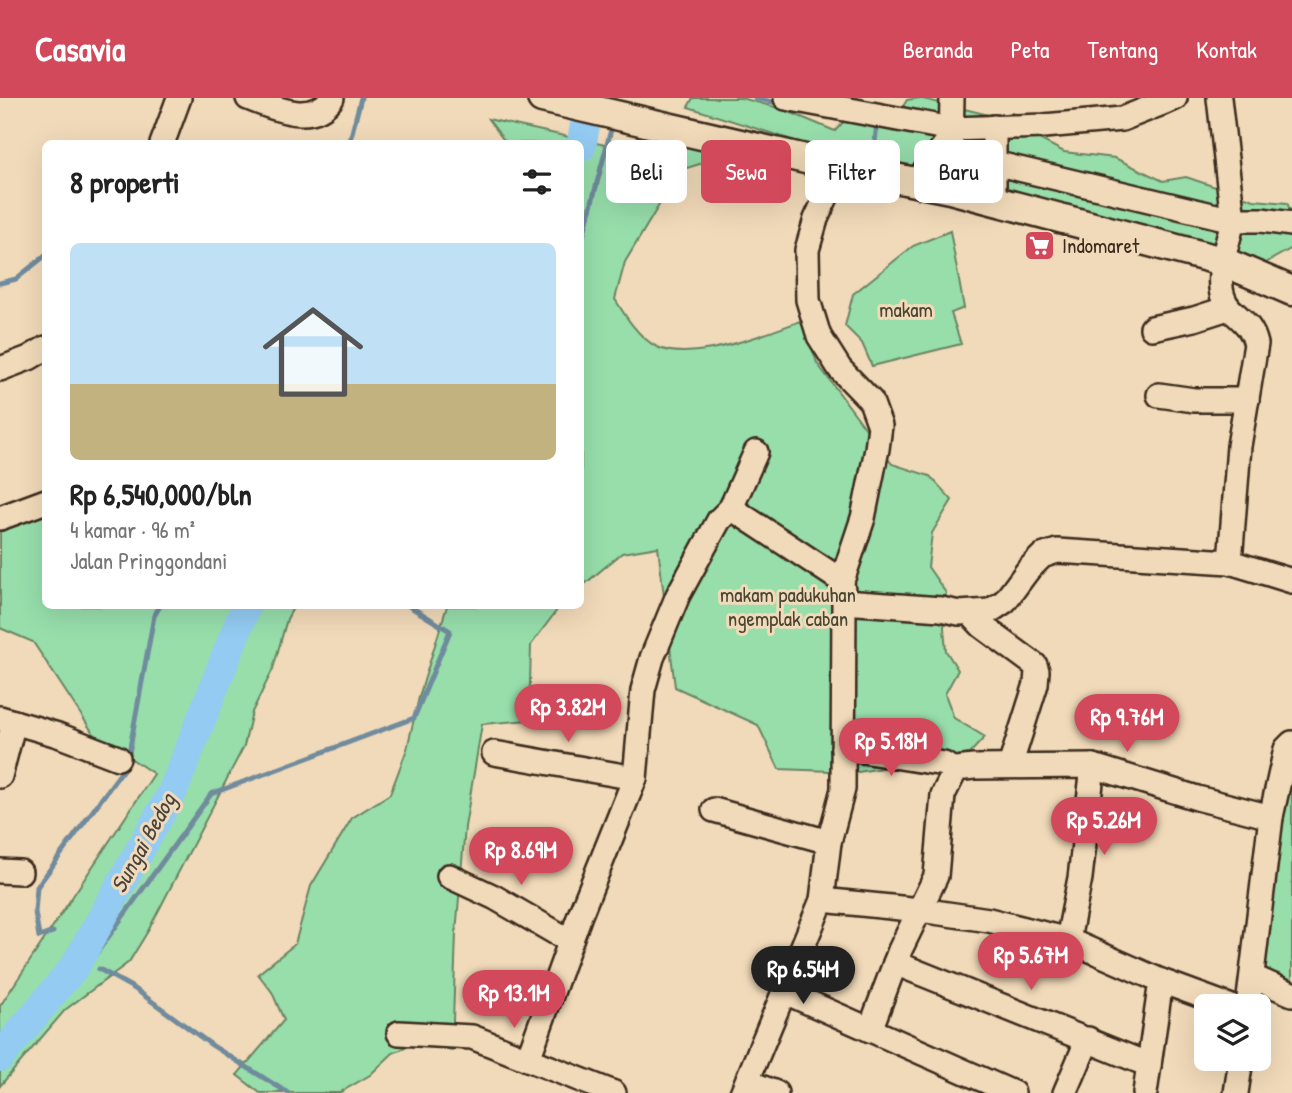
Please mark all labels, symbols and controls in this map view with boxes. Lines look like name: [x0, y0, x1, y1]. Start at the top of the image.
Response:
text: Casavia: [35, 27, 125, 71]
text: Beranda: [903, 33, 973, 65]
text: Peta: [1011, 33, 1049, 65]
text: Tentang: [1087, 33, 1158, 65]
text: Kontak: [1196, 33, 1257, 65]
chip: Beli: [606, 140, 687, 203]
chip: Sewa: [701, 140, 791, 203]
chip: Filter: [805, 140, 900, 203]
chip: Baru: [914, 140, 1003, 203]
text: 8 properti: [70, 162, 180, 202]
icon: filters: [518, 163, 556, 201]
supermarket icon: Indomaret: [1022, 229, 1056, 263]
place label: Indomaret: [1062, 231, 1140, 260]
icon: home: [250, 289, 376, 415]
park label: makam: [879, 295, 933, 324]
text: Rp 6,540,000/bln: [70, 474, 252, 514]
text: 4 kamar · 96 m²: [70, 514, 195, 545]
text: Jalan Pringgondani: [70, 545, 227, 576]
park label: makam padukuhan ngemplak caban: [720, 580, 856, 633]
pin: Rp 3.82M: [496, 684, 640, 744]
text: Rp 3.82M: [530, 691, 606, 722]
pin: Rp 9.76M: [1055, 694, 1199, 754]
text: Rp 9.76M: [1090, 701, 1164, 732]
pin: Rp 5.18M: [819, 718, 963, 778]
text: Rp 5.18M: [855, 725, 927, 756]
water label: Sungai Bedog: [103, 786, 184, 898]
pin: Rp 5.26M: [1032, 798, 1176, 857]
text: Rp 5.26M: [1067, 804, 1141, 835]
pin: Rp 8.69M: [449, 828, 593, 887]
text: Rp 8.69M: [485, 834, 557, 865]
pin: Rp 5.67M: [959, 932, 1103, 992]
text: Rp 5.67M: [994, 939, 1068, 970]
pin: Rp 6.54M: [731, 946, 875, 1006]
text: Rp 6.54M: [767, 953, 839, 984]
pin: Rp 13.1M: [442, 970, 586, 1030]
text: Rp 13.1M: [478, 977, 550, 1008]
map controls: [1194, 994, 1271, 1071]
button: layers: [1194, 994, 1271, 1071]

